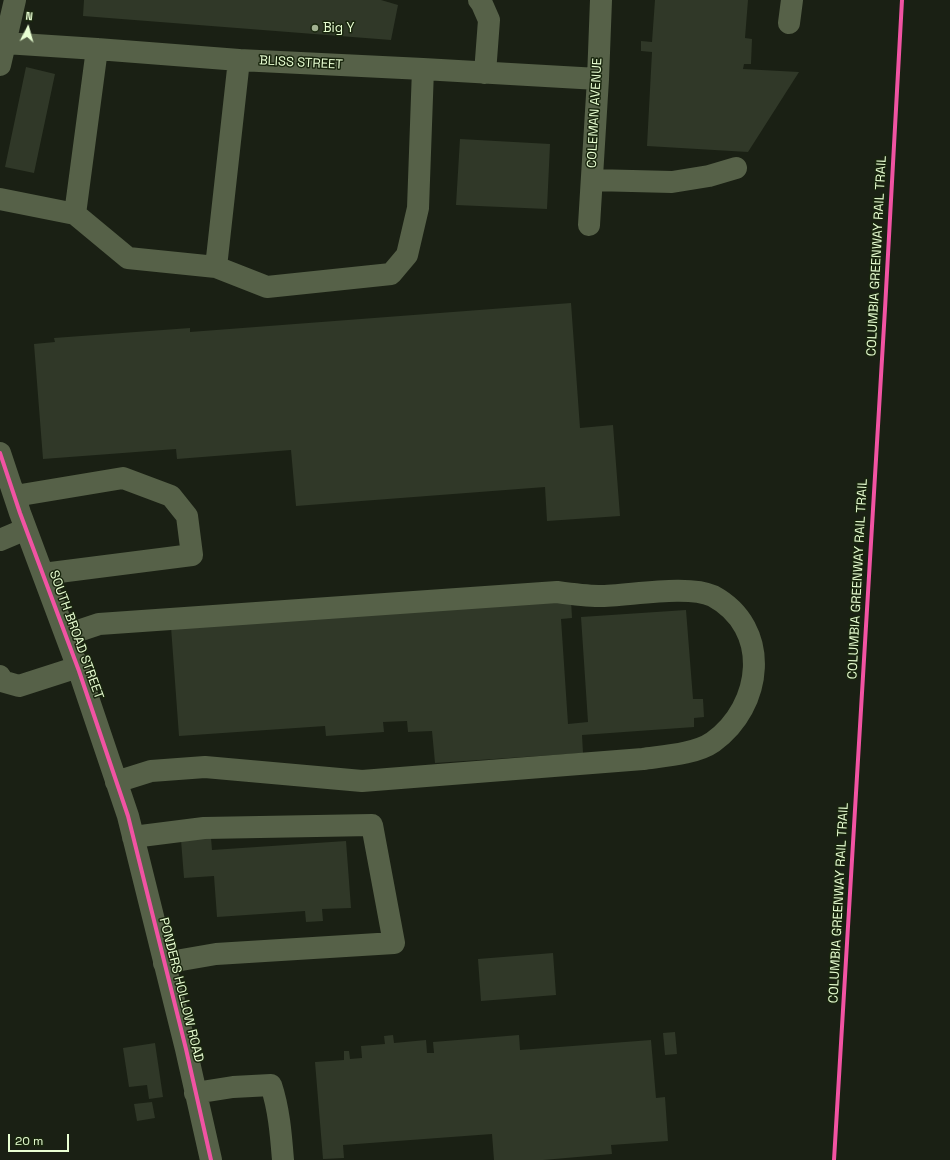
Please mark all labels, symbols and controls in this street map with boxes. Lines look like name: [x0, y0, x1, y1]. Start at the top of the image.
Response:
north arrow: [8, 8, 48, 48]
text: N: [25, 9, 34, 23]
place label: Big Y: [323, 20, 354, 36]
marker: Big Y: [310, 23, 320, 33]
street label: BLISS STREET: [259, 53, 343, 73]
street label: COLEMAN AVENUE: [584, 57, 606, 169]
street label: COLUMBIA GREENWAY RAIL TRAIL: [864, 155, 890, 357]
street label: COLUMBIA GREENWAY RAIL TRAIL: [845, 478, 871, 680]
street label: SOUTH BROAD STREET: [45, 568, 107, 702]
street label: COLUMBIA GREENWAY RAIL TRAIL: [826, 802, 852, 1004]
street label: PONDERS HOLLOW ROAD: [155, 916, 207, 1064]
scale bar: [10, 1126, 71, 1152]
text: 20 m: [15, 1133, 43, 1149]

